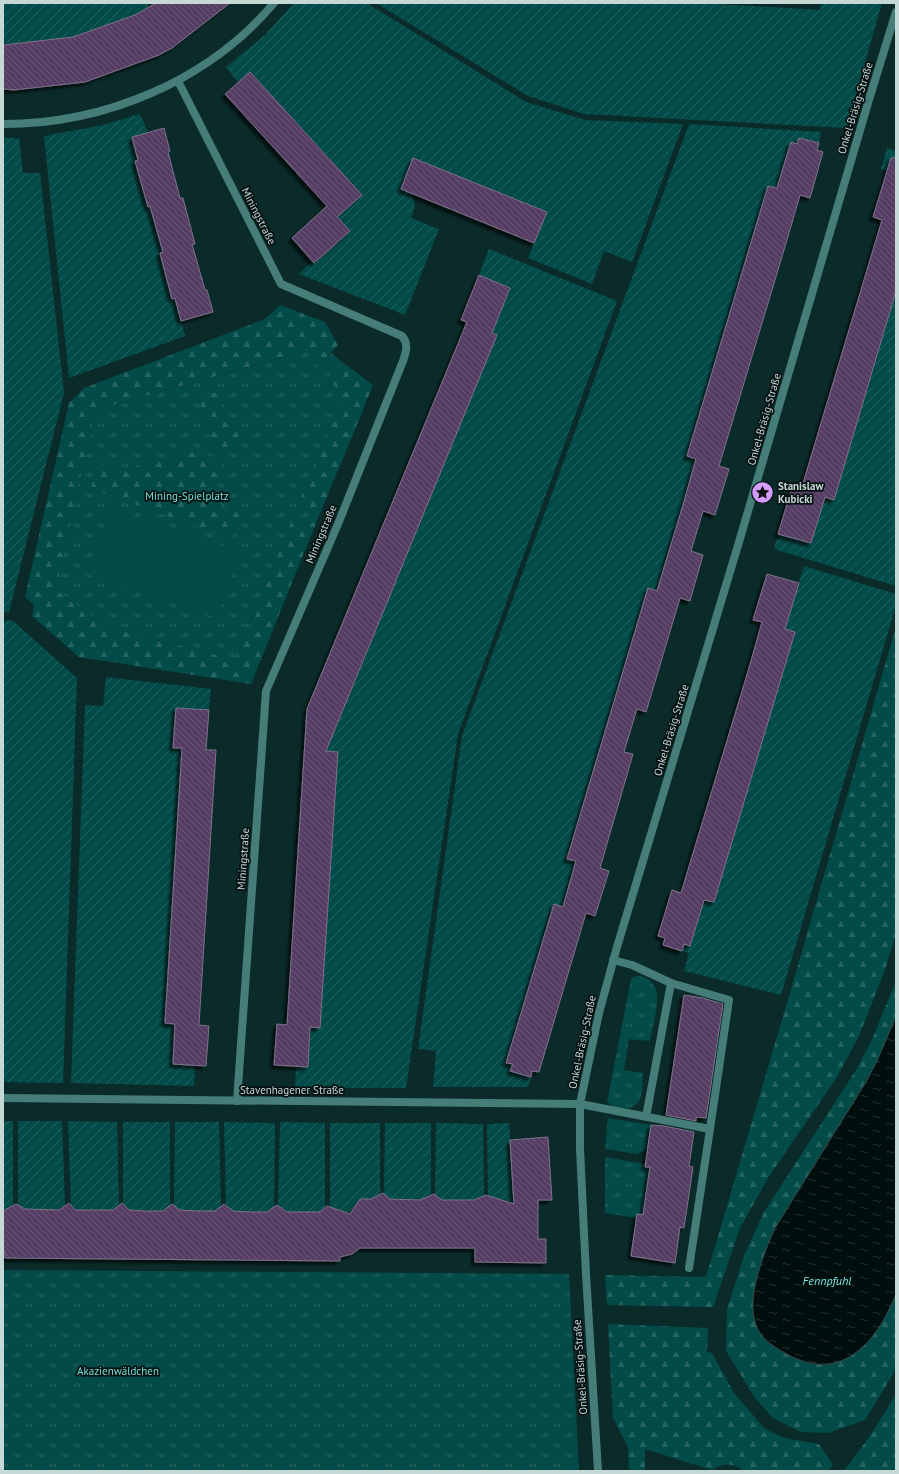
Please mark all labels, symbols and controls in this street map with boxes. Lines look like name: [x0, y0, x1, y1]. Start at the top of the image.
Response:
street label: Onkel-Bräsig-Straße: [834, 60, 876, 156]
street label: Miningstraße: [239, 185, 280, 247]
street label: Onkel-Bräsig-Straße: [744, 371, 784, 467]
place icon: Stanislaw Kubicki: [750, 479, 776, 505]
place label: Stanislaw Kubicki: [778, 479, 824, 506]
park label: Mining-Spielplatz: [145, 489, 229, 503]
street label: Miningstraße: [302, 502, 340, 565]
street label: Onkel-Bräsig-Straße: [650, 682, 692, 778]
street label: Miningstraße: [234, 827, 252, 891]
street label: Onkel-Bräsig-Straße: [565, 994, 599, 1090]
street label: Stavenhagener Straße: [240, 1083, 344, 1097]
water label: Fennpfuhl: [802, 1273, 852, 1288]
street label: Onkel-Bräsig-Straße: [570, 1319, 590, 1415]
park label: Akazienwäldchen: [77, 1364, 159, 1378]

